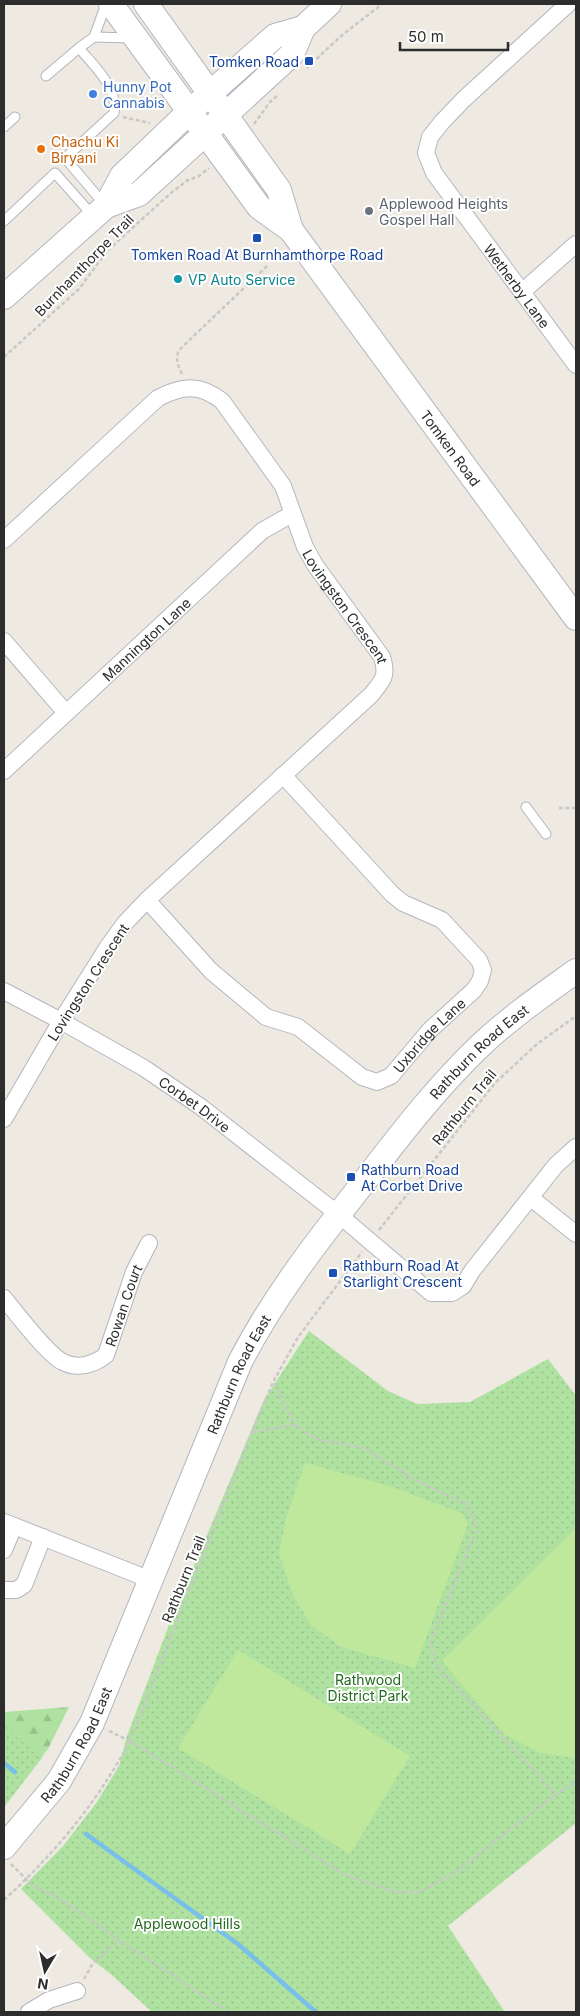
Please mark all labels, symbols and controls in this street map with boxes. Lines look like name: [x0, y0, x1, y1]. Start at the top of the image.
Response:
scale bar: [400, 20, 508, 52]
text: 50 m: [408, 27, 444, 46]
place label: Tomken Road: [209, 53, 299, 70]
marker: Tomken Road: [303, 55, 315, 67]
place label: Hunny Pot Cannabis: [103, 78, 172, 111]
marker: Hunny Pot Cannabis: [87, 88, 99, 100]
place label: Chachu Ki Biryani: [51, 133, 119, 166]
marker: Chachu Ki Biryani: [35, 143, 47, 155]
place label: Applewood Heights Gospel Hall: [379, 195, 508, 228]
marker: Applewood Heights Gospel Hall: [363, 205, 375, 217]
street label: Burnhamthorpe Trail: [31, 210, 137, 320]
marker: Tomken Road At Burnhamthorpe Road: [251, 232, 263, 244]
street label: Wetherby Lane: [481, 240, 554, 331]
place label: Tomken Road At Burnhamthorpe Road: [131, 246, 383, 263]
place label: VP Auto Service: [188, 271, 295, 288]
marker: VP Auto Service: [172, 273, 184, 285]
street label: Tomken Road: [418, 407, 485, 489]
street label: Lovingston Crescent: [299, 546, 392, 666]
street label: Mannington Lane: [98, 594, 194, 684]
street label: Lovingston Crescent: [44, 920, 133, 1044]
street label: Uxbridge Lane: [389, 994, 468, 1076]
street label: Rathburn Road East: [426, 1000, 532, 1102]
street label: Rathburn Trail: [428, 1066, 500, 1148]
street label: Corbet Drive: [156, 1072, 234, 1135]
place label: Rathburn Road At Corbet Drive: [361, 1161, 463, 1194]
marker: Rathburn Road At Corbet Drive: [345, 1171, 357, 1183]
place label: Rathburn Road At Starlight Crescent: [343, 1257, 462, 1290]
street label: Rowan Court: [101, 1261, 145, 1349]
marker: Rathburn Road At Starlight Crescent: [327, 1267, 339, 1279]
street label: Rathburn Road East: [203, 1311, 274, 1436]
street label: Rathburn Trail: [158, 1533, 208, 1625]
park label: Rathwood District Park: [328, 1671, 409, 1704]
street label: Rathburn Road East: [36, 1684, 115, 1806]
park label: Applewood Hills: [134, 1915, 240, 1932]
north arrow: [20, 1946, 70, 1996]
text: N: [36, 1975, 49, 1994]

